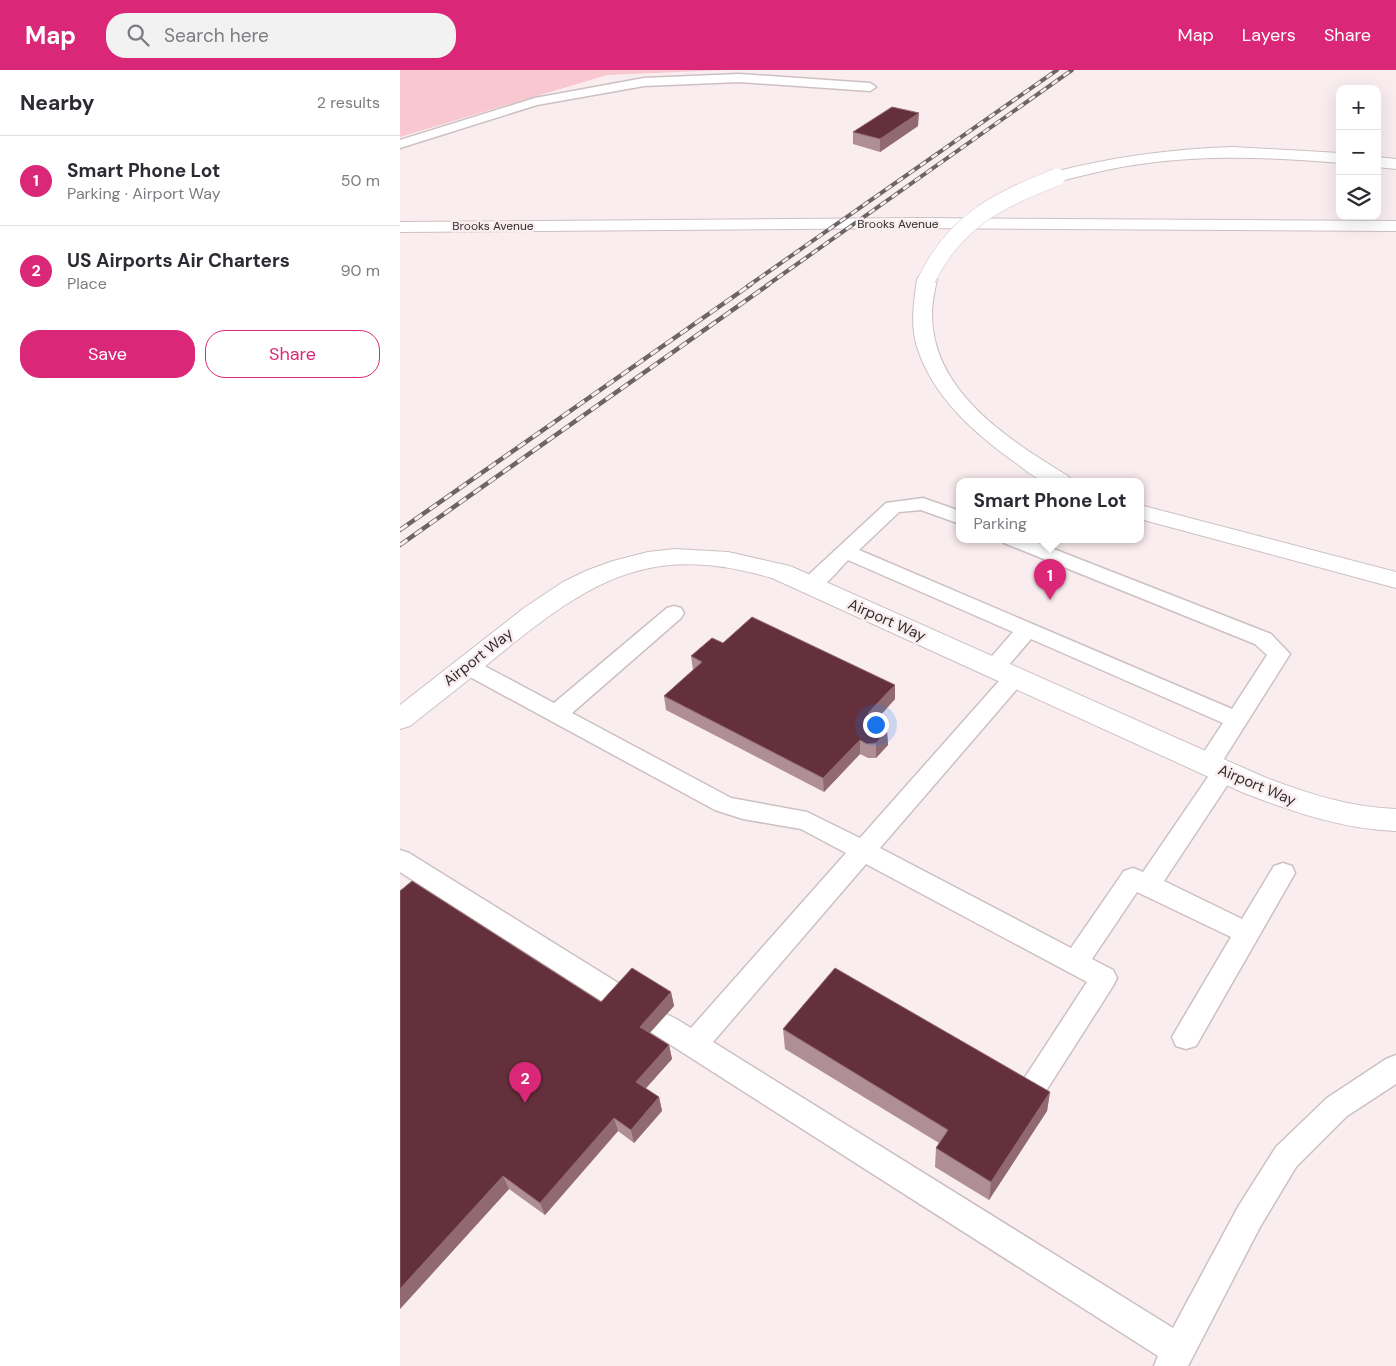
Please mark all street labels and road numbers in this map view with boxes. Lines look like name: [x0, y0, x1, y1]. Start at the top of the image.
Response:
street label: Brooks Avenue: [857, 216, 939, 232]
street label: Brooks Avenue: [452, 218, 534, 234]
street label: Airport Way: [845, 594, 930, 646]
street label: Airport Way: [439, 623, 517, 690]
street label: Airport Way: [1215, 760, 1300, 811]

